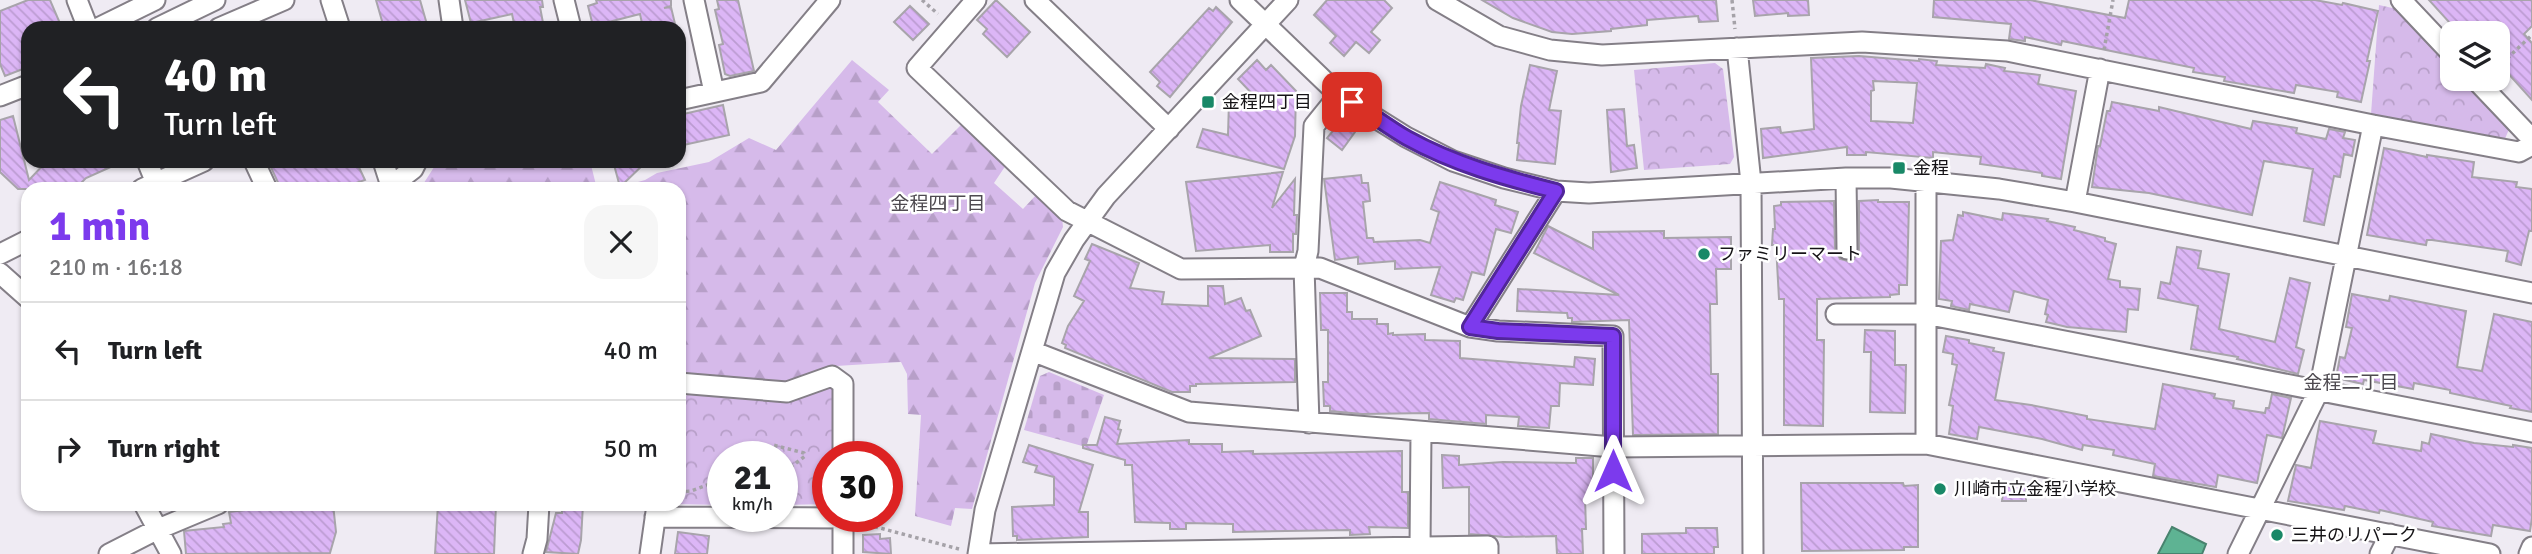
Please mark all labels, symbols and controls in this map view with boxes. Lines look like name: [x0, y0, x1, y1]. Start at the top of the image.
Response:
map controls: [2440, 21, 2510, 91]
button: layers: [2440, 21, 2510, 91]
text: 40 m: [164, 45, 267, 105]
icon: left: [49, 49, 140, 140]
pin: [1322, 72, 1382, 132]
icon: arrive: [1333, 83, 1371, 121]
place label: 金程四丁目: [1222, 91, 1312, 113]
marker: 金程四丁目: [1200, 94, 1216, 110]
text: Turn left: [164, 105, 277, 144]
place label: 金程: [1913, 157, 1949, 179]
marker: 金程: [1891, 160, 1907, 176]
district label: 金程四丁目: [890, 192, 986, 216]
text: 1 min: [49, 201, 150, 252]
button: close: [584, 205, 658, 279]
place label: ファミリーマート: [1718, 243, 1862, 265]
marker: ファミリーマート: [1696, 246, 1712, 262]
text: 210 m · 16:18: [49, 253, 183, 282]
icon: left: [49, 332, 87, 370]
text: Turn left: [108, 335, 202, 367]
text: 40 m: [603, 335, 658, 367]
district label: 金程二丁目: [2303, 371, 2399, 395]
icon: right: [49, 430, 87, 468]
text: Turn right: [108, 433, 220, 465]
text: 50 m: [603, 433, 658, 465]
position arrow: [1576, 434, 1650, 508]
speed limit sign: 30: [812, 441, 903, 532]
text: 21: [734, 456, 771, 499]
place label: 川崎市立金程小学校: [1954, 478, 2116, 500]
marker: 川崎市立金程小学校: [1932, 481, 1948, 497]
text: km/h: [732, 493, 773, 515]
place label: 三井のリパーク: [2291, 524, 2417, 546]
marker: 三井のリパーク: [2269, 527, 2285, 543]

